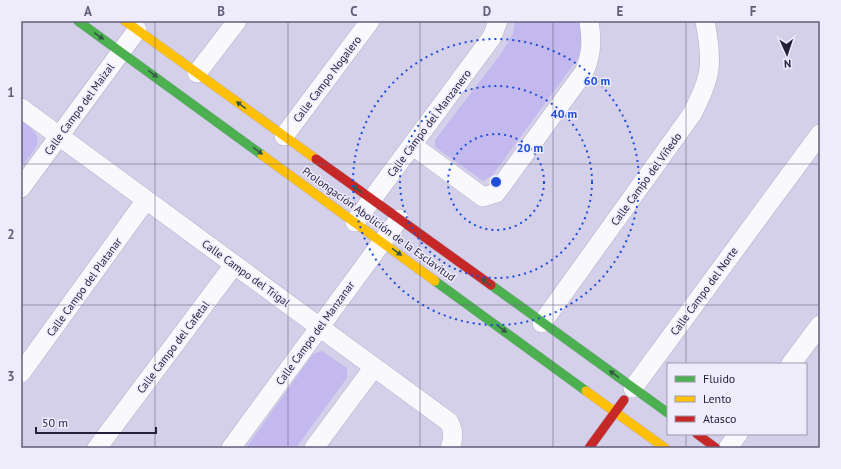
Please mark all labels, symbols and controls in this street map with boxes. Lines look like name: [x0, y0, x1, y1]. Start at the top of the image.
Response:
text: A: [84, 3, 92, 20]
text: B: [217, 3, 225, 20]
text: C: [350, 3, 358, 20]
text: D: [483, 3, 491, 20]
text: E: [617, 3, 624, 20]
text: F: [750, 3, 757, 20]
one-way arrow: [94, 32, 105, 40]
street label: Calle Campo Nogalero: [290, 33, 364, 125]
north arrow: [767, 34, 807, 74]
text: N: [784, 57, 792, 71]
street label: Calle Campo del Maizal: [41, 60, 117, 158]
street label: Calle Campo del Manzanero: [384, 66, 474, 180]
one-way arrow: [147, 70, 158, 78]
text: 60 m: [584, 73, 610, 88]
text: 1: [7, 84, 15, 101]
one-way arrow: [235, 101, 246, 109]
text: 40 m: [551, 106, 577, 121]
street label: Calle Campo del Viñedo: [608, 130, 685, 228]
text: 20 m: [517, 140, 543, 155]
one-way arrow: [252, 147, 263, 155]
street label: Prolongación Abolición de la Esclavitud: [300, 164, 458, 284]
centre of rings: [489, 175, 503, 189]
one-way arrow: [352, 185, 363, 193]
text: 2: [7, 226, 15, 243]
street label: Calle Campo del Platanar: [43, 235, 125, 339]
street label: Calle Campo del Trigal: [199, 236, 293, 310]
street label: Calle Campo del Norte: [667, 244, 741, 338]
one-way arrow: [391, 248, 402, 256]
street label: Calle Campo del Manzanar: [273, 278, 358, 388]
one-way arrow: [480, 278, 491, 286]
street label: Calle Campo del Cafetal: [134, 297, 213, 396]
one-way arrow: [496, 325, 507, 333]
legend: [667, 363, 807, 435]
text: 3: [7, 368, 15, 385]
one-way arrow: [608, 370, 619, 378]
text: Fluido: [703, 371, 735, 386]
text: Lento: [703, 391, 732, 406]
scale bar: [36, 409, 156, 435]
text: Atasco: [703, 411, 736, 426]
text: 50 m: [42, 415, 68, 430]

